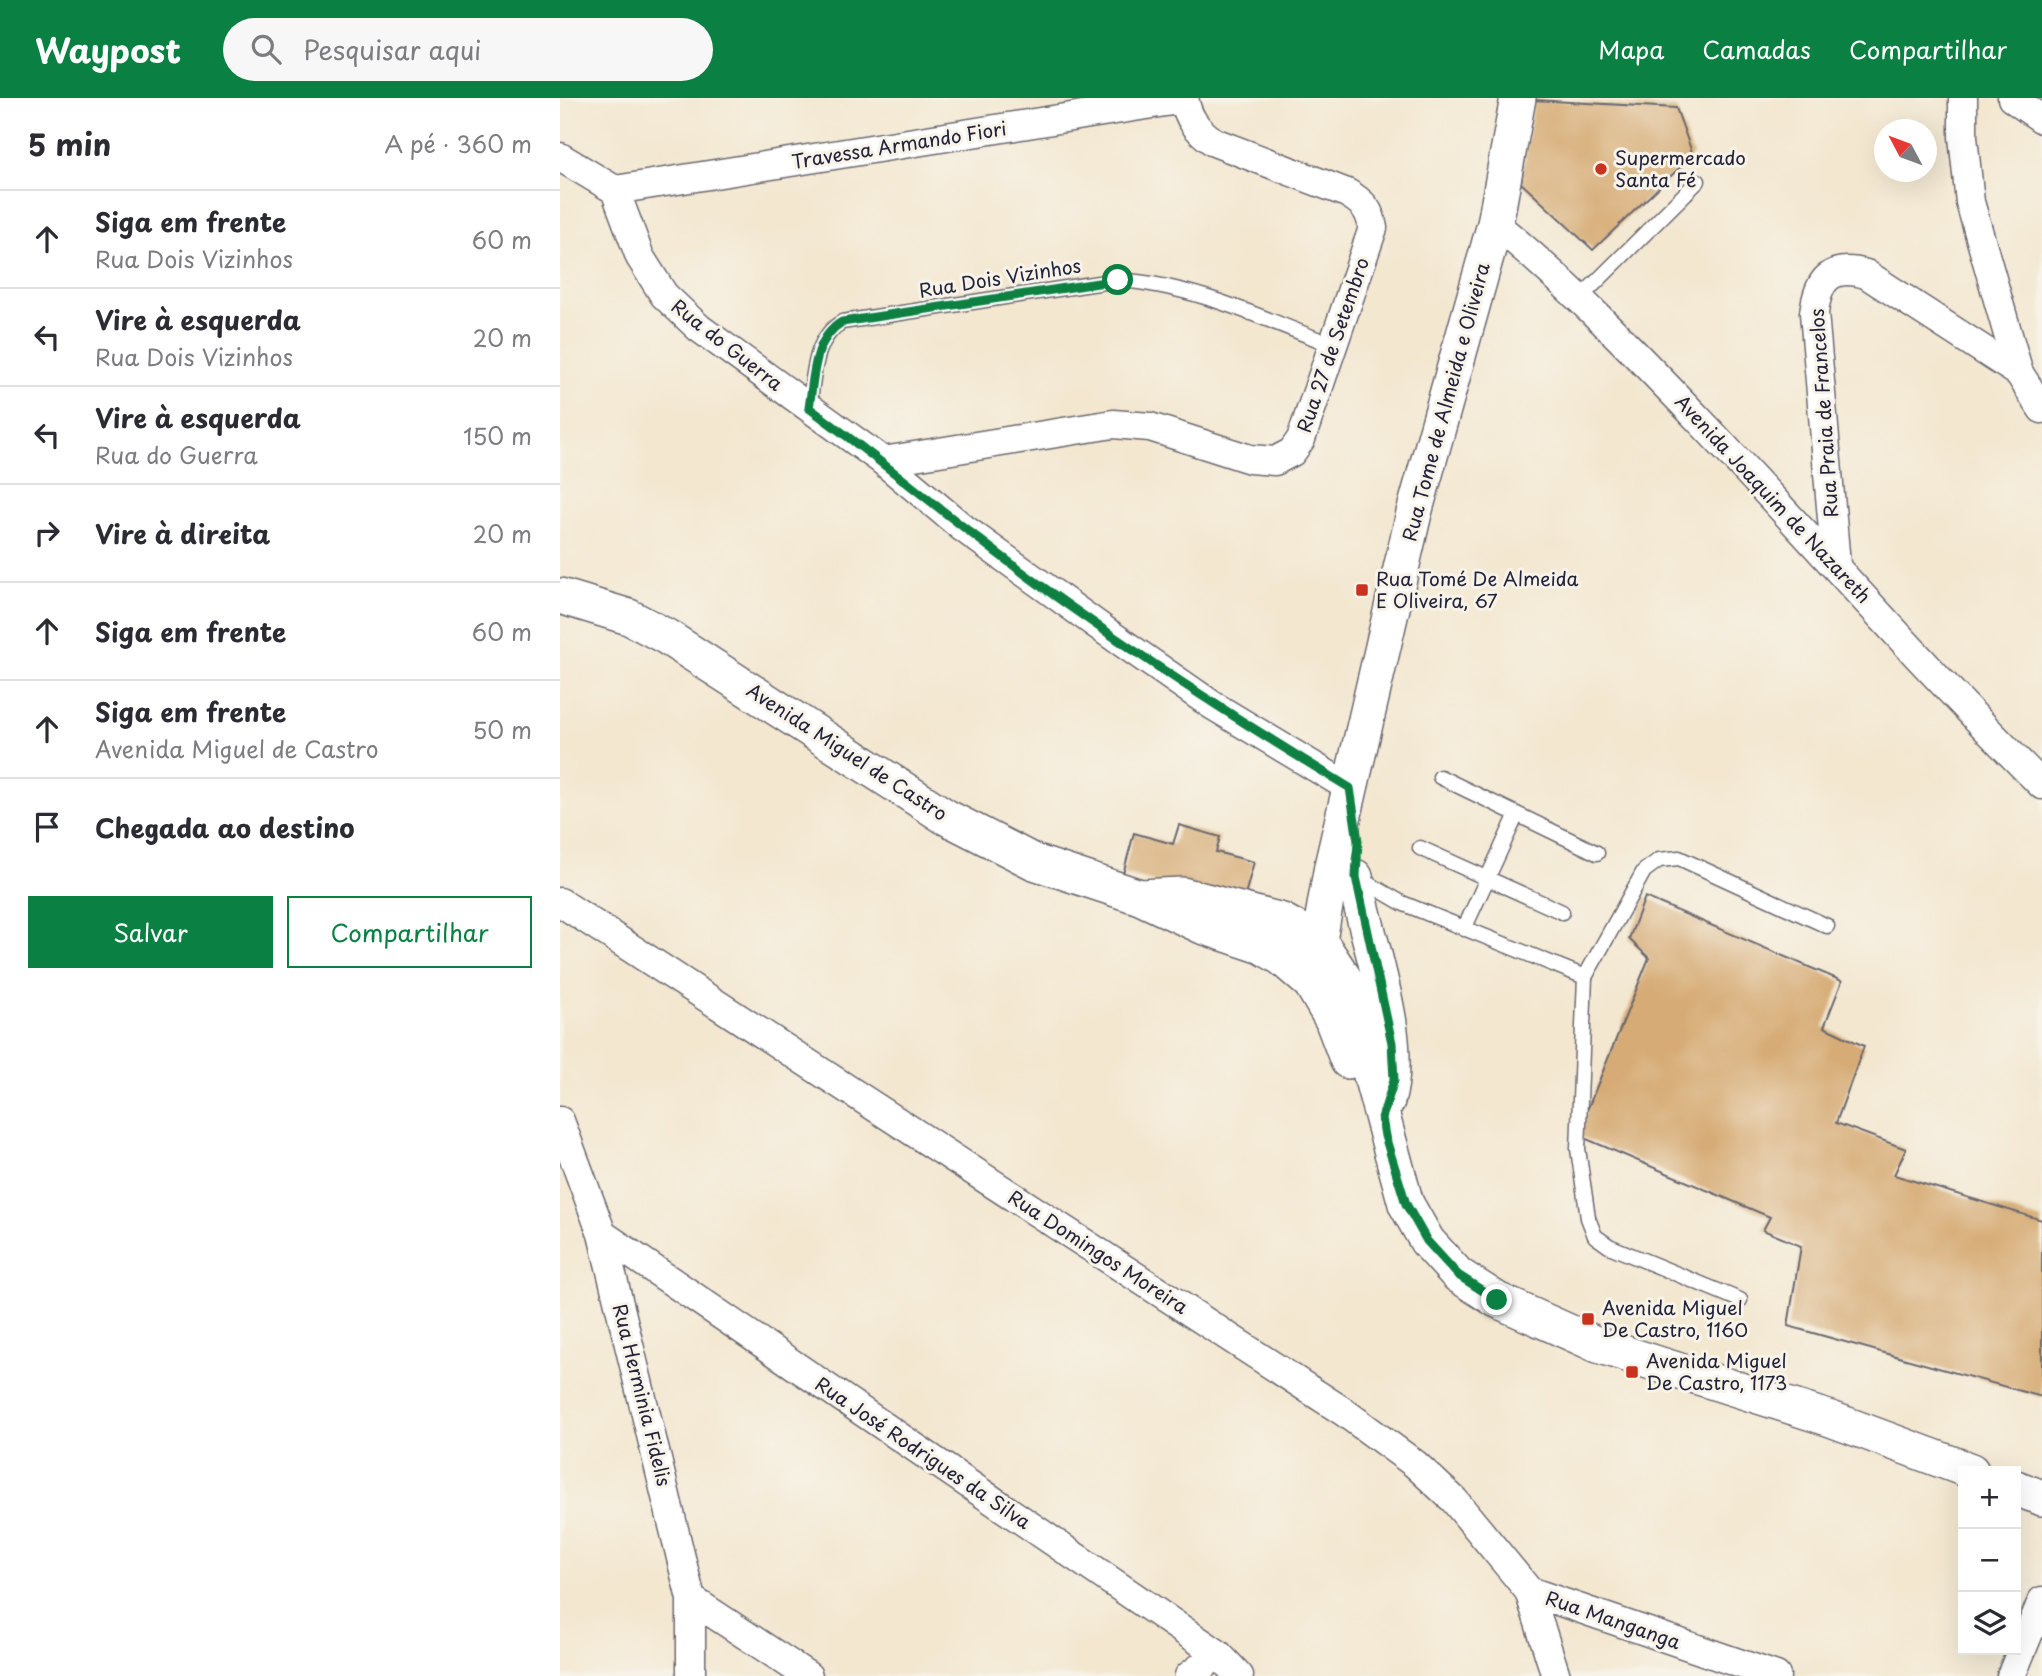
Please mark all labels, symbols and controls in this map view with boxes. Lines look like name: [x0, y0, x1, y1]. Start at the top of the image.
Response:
search box: [223, 18, 713, 81]
text: Waypost: [35, 24, 181, 74]
icon: search: [247, 30, 285, 68]
text: Pesquisar aqui: [303, 30, 481, 69]
text: Mapa: [1598, 31, 1664, 67]
text: Camadas: [1702, 31, 1811, 67]
text: Compartilhar: [1849, 31, 2007, 67]
street label: Travessa Armando Fiori: [789, 113, 1008, 175]
north arrow: [1874, 119, 1937, 182]
text: 5 min: [28, 121, 111, 166]
text: A pé · 360 m: [384, 126, 532, 161]
place label: Supermercado Santa Fé: [1615, 143, 1746, 193]
marker: Supermercado Santa Fé: [1593, 161, 1609, 177]
text: Siga em frente: [95, 202, 286, 241]
icon: ahead: [28, 220, 66, 258]
text: 60 m: [472, 222, 532, 257]
text: Rua Dois Vizinhos: [95, 241, 293, 276]
street label: Rua Dois Vizinhos: [917, 250, 1083, 304]
street label: Rua 27 de Setembro: [1289, 253, 1375, 436]
street label: Rua Tome de Almeida e Oliveira: [1394, 259, 1496, 544]
route start: [1102, 264, 1133, 295]
street label: Rua do Guerra: [666, 292, 789, 397]
text: Vire à esquerda: [95, 300, 301, 339]
street label: Rua Praia de Francelos: [1802, 308, 1844, 518]
icon: left: [28, 318, 66, 356]
text: 20 m: [473, 320, 532, 355]
text: Rua Dois Vizinhos: [95, 339, 293, 374]
street label: Avenida Joaquim de Nazareth: [1669, 388, 1878, 609]
text: Vire à esquerda: [95, 398, 301, 437]
icon: left: [28, 416, 66, 454]
text: 150 m: [463, 418, 532, 453]
text: Rua do Guerra: [95, 437, 258, 472]
icon: right: [28, 514, 66, 552]
text: Vire à direita: [95, 514, 270, 553]
text: 20 m: [473, 516, 532, 551]
place label: Rua Tomé De Almeida E Oliveira, 67: [1376, 564, 1579, 614]
marker: Rua Tomé De Almeida E Oliveira, 67: [1354, 582, 1370, 598]
icon: ahead: [28, 612, 66, 650]
text: Siga em frente: [95, 612, 286, 651]
text: 60 m: [472, 614, 532, 649]
street label: Avenida Miguel de Castro: [742, 676, 953, 827]
text: Siga em frente: [95, 692, 286, 731]
icon: ahead: [28, 710, 66, 748]
text: 50 m: [472, 712, 532, 747]
text: Avenida Miguel de Castro: [95, 731, 378, 766]
icon: arrive: [28, 808, 66, 846]
text: Chegada ao destino: [95, 808, 354, 847]
button: Salvar: [28, 896, 273, 968]
button: Compartilhar: [287, 896, 532, 968]
street label: Rua Domingos Moreira: [1003, 1182, 1194, 1320]
route end: [1481, 1284, 1512, 1315]
place label: Avenida Miguel De Castro, 1160: [1602, 1293, 1748, 1343]
street label: Rua Herminia Fidelis: [607, 1301, 679, 1489]
marker: Avenida Miguel De Castro, 1160: [1580, 1311, 1596, 1327]
place label: Avenida Miguel De Castro, 1173: [1646, 1346, 1787, 1396]
marker: Avenida Miguel De Castro, 1173: [1624, 1364, 1640, 1380]
street label: Rua José Rodrigues da Silva: [810, 1369, 1037, 1535]
map controls: [1958, 1466, 2021, 1655]
button: +: [1958, 1466, 2021, 1529]
button: −: [1958, 1529, 2021, 1592]
street label: Rua Manganga: [1542, 1583, 1685, 1655]
button: layers: [1958, 1592, 2021, 1655]

